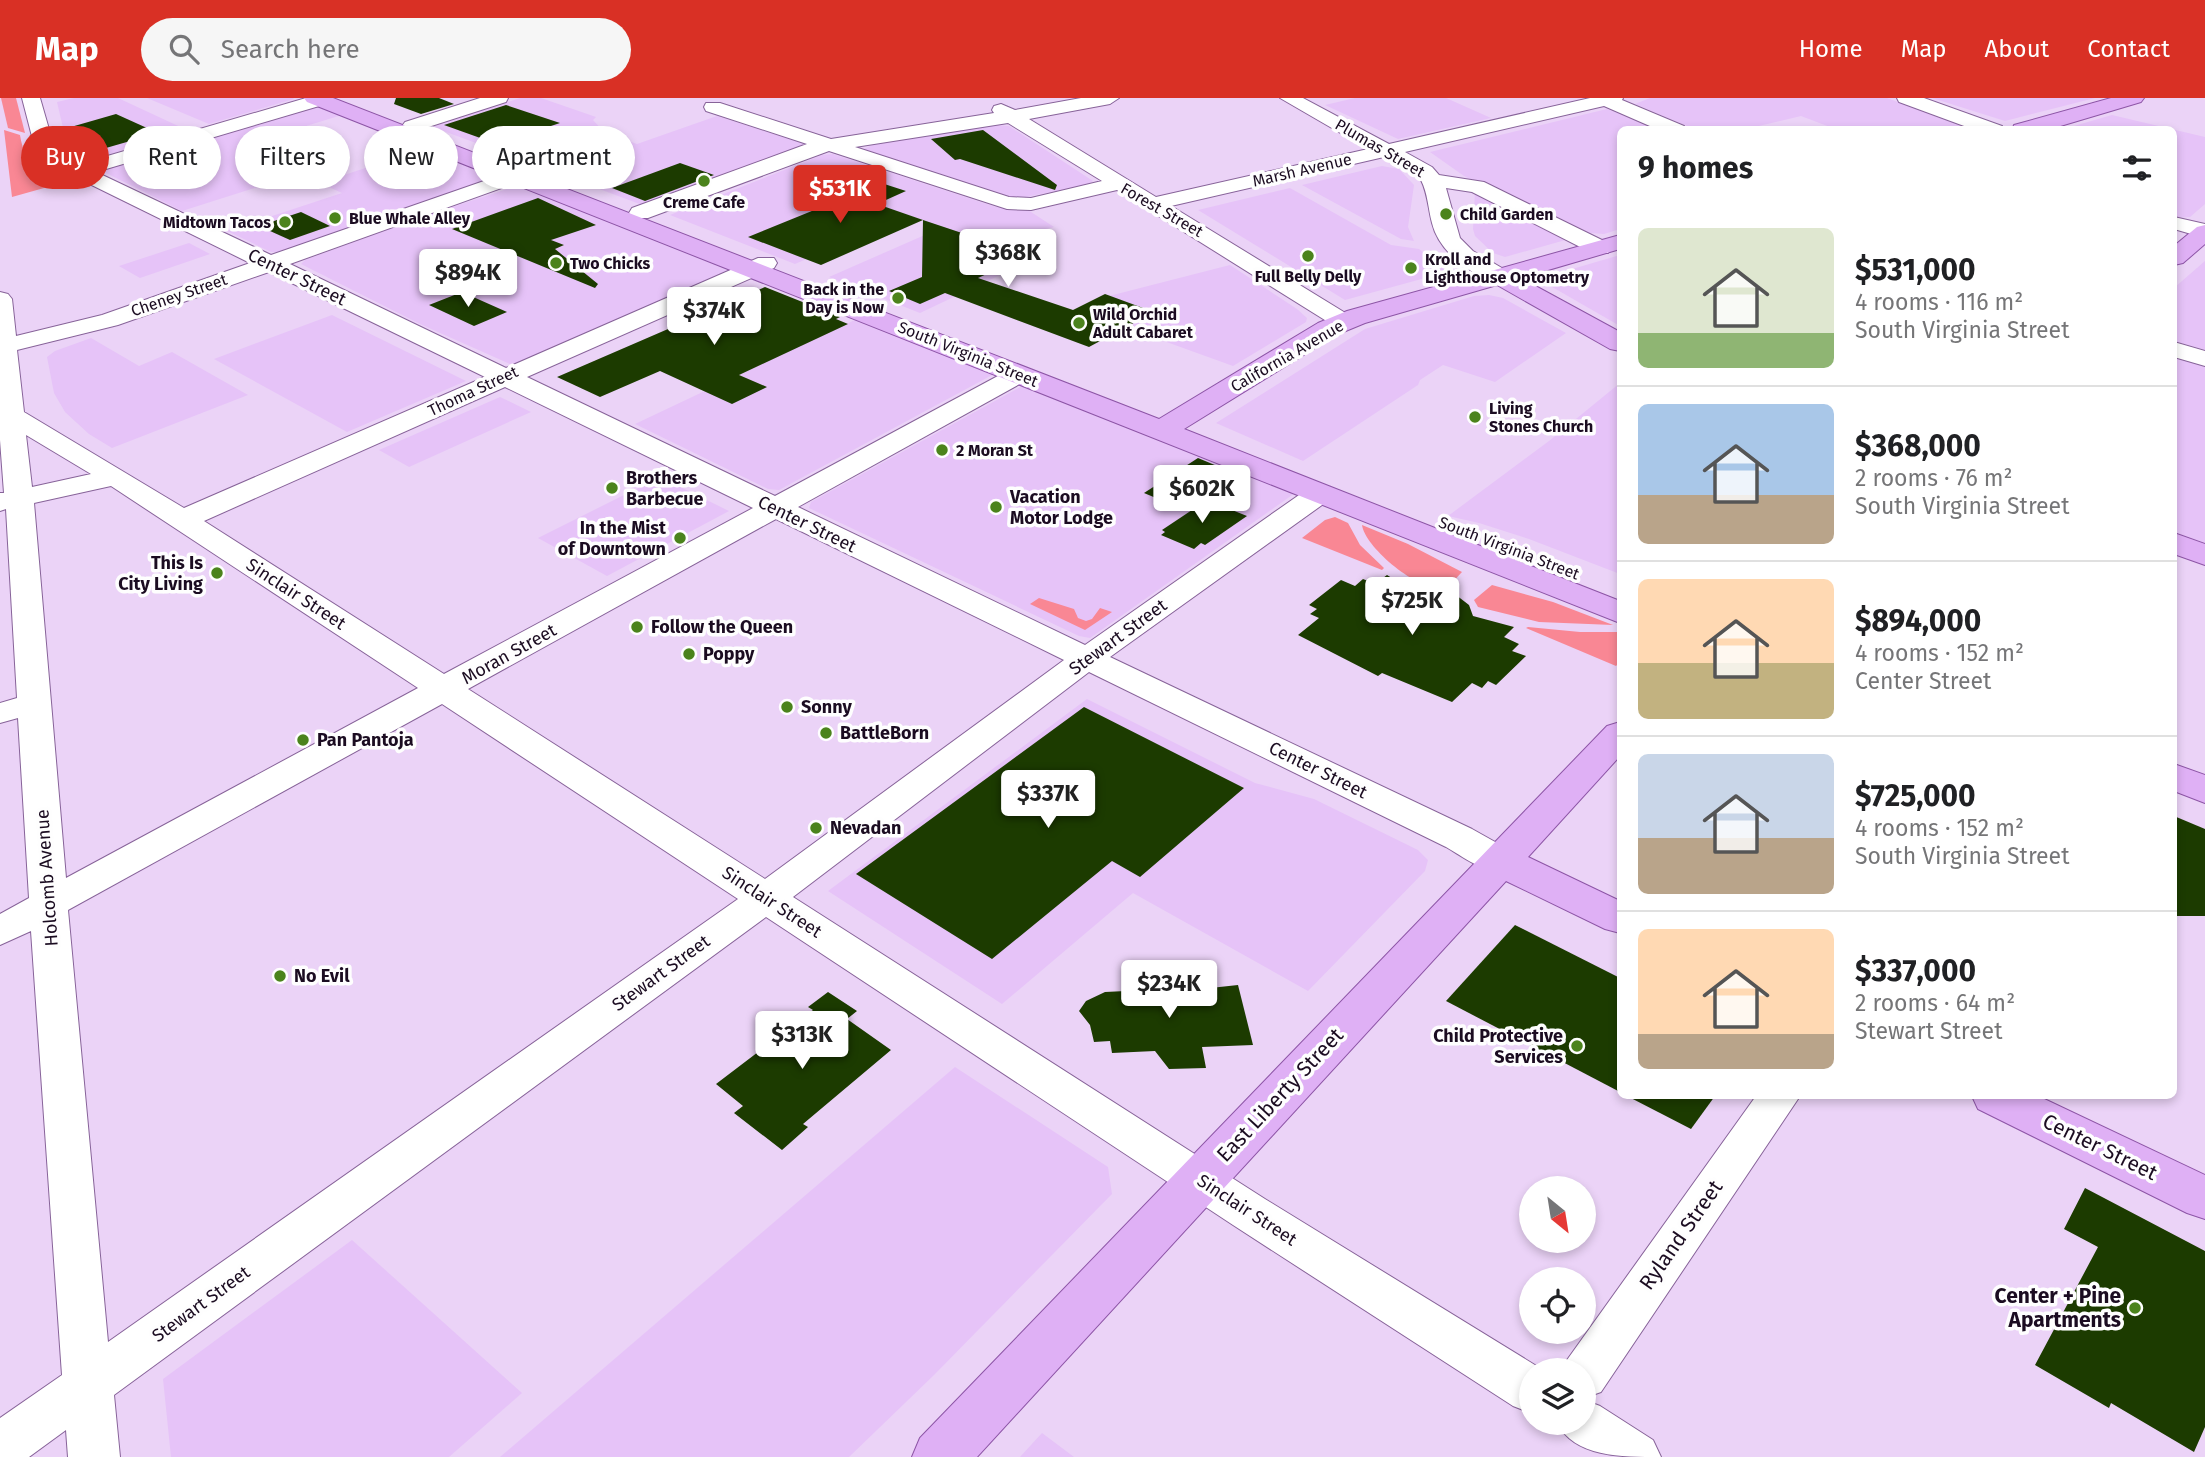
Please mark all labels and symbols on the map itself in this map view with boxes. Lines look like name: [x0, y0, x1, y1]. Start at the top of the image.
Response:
street label: Plumas Street: [1332, 115, 1428, 181]
street label: Marsh Avenue: [1251, 149, 1353, 191]
pin: $531K: [791, 166, 889, 225]
marker: Creme Cafe: [696, 173, 712, 189]
street label: Forest Street: [1117, 179, 1207, 241]
place label: Creme Cafe: [663, 193, 745, 212]
place label: Child Garden: [1460, 205, 1554, 224]
marker: Child Garden: [1438, 206, 1454, 222]
place label: Blue Whale Alley: [349, 209, 471, 228]
marker: Blue Whale Alley: [327, 210, 343, 226]
place label: Midtown Tacos: [163, 213, 271, 232]
marker: Midtown Tacos: [277, 214, 293, 230]
pin: $368K: [959, 230, 1057, 289]
street label: Center Street: [244, 244, 350, 310]
marker: Full Belly Delly: [1300, 248, 1316, 264]
pin: $894K: [419, 250, 517, 309]
place label: Kroll and Lighthouse Optometry: [1425, 250, 1590, 287]
place label: Two Chicks: [570, 254, 650, 273]
marker: Two Chicks: [548, 255, 564, 271]
marker: Kroll and Lighthouse Optometry: [1403, 260, 1419, 276]
place label: Full Belly Delly: [1255, 267, 1362, 286]
street label: Cheney Street: [128, 270, 230, 320]
place label: Back in the Day is Now: [803, 280, 884, 317]
pin: $374K: [665, 288, 763, 347]
marker: Back in the Day is Now: [890, 290, 906, 306]
place label: Wild Orchid Adult Cabaret: [1092, 305, 1194, 342]
marker: Wild Orchid Adult Cabaret: [1071, 315, 1087, 331]
street label: California Avenue: [1227, 316, 1347, 396]
street label: South Virginia Street: [895, 317, 1041, 391]
street label: Thoma Street: [425, 362, 521, 420]
place label: Living Stones Church: [1489, 399, 1593, 436]
marker: Living Stones Church: [1467, 409, 1483, 425]
place label: 2 Moran St: [956, 441, 1034, 460]
marker: 2 Moran St: [934, 442, 950, 458]
pin: $602K: [1153, 466, 1251, 525]
place label: Brothers Barbecue: [626, 467, 704, 510]
marker: Brothers Barbecue: [604, 480, 620, 496]
place label: Vacation Motor Lodge: [1009, 486, 1113, 529]
street label: Center Street: [754, 491, 860, 557]
marker: Vacation Motor Lodge: [988, 499, 1004, 515]
street label: South Virginia Street: [1436, 512, 1582, 584]
place label: In the Mist of Downtown: [558, 517, 667, 560]
marker: In the Mist of Downtown: [672, 530, 688, 546]
place label: This Is City Living: [118, 552, 203, 595]
street label: Sinclair Street: [242, 554, 350, 635]
marker: This Is City Living: [209, 565, 225, 581]
pin: $725K: [1363, 578, 1461, 637]
street label: Stewart Street: [1065, 594, 1172, 680]
place label: Follow the Queen: [651, 616, 793, 638]
street label: Moran Street: [458, 619, 561, 689]
marker: Follow the Queen: [629, 619, 645, 635]
place label: Poppy: [703, 643, 755, 665]
marker: Poppy: [681, 646, 697, 662]
place label: Sonny: [801, 696, 852, 718]
marker: Sonny: [779, 699, 795, 715]
place label: BattleBorn: [840, 722, 929, 744]
marker: BattleBorn: [818, 725, 834, 741]
place label: Pan Pantoja: [317, 729, 414, 751]
marker: Pan Pantoja: [295, 732, 311, 748]
street label: Center Street: [1265, 737, 1371, 803]
pin: $337K: [999, 770, 1097, 830]
street label: Holcomb Avenue: [31, 809, 63, 947]
place label: Nevadan: [830, 817, 901, 839]
marker: Nevadan: [808, 820, 824, 836]
street label: Sinclair Street: [718, 862, 826, 943]
street label: Stewart Street: [608, 930, 715, 1016]
pin: $234K: [1120, 960, 1218, 1020]
place label: No Evil: [294, 965, 350, 987]
marker: No Evil: [272, 968, 288, 984]
pin: $313K: [753, 1012, 851, 1071]
street label: East Liberty Street: [1211, 1022, 1349, 1167]
place label: Child Protective Services: [1433, 1025, 1563, 1068]
marker: Child Protective Services: [1569, 1038, 1585, 1054]
street label: Center Street: [2038, 1108, 2162, 1186]
street label: Sinclair Street: [1193, 1170, 1301, 1251]
street label: Ryland Street: [1634, 1175, 1729, 1295]
north arrow: [1519, 1176, 1596, 1253]
street label: Stewart Street: [148, 1261, 255, 1347]
place label: Center + Pine Apartments: [1995, 1283, 2121, 1333]
marker: Center + Pine Apartments: [2127, 1300, 2143, 1316]

